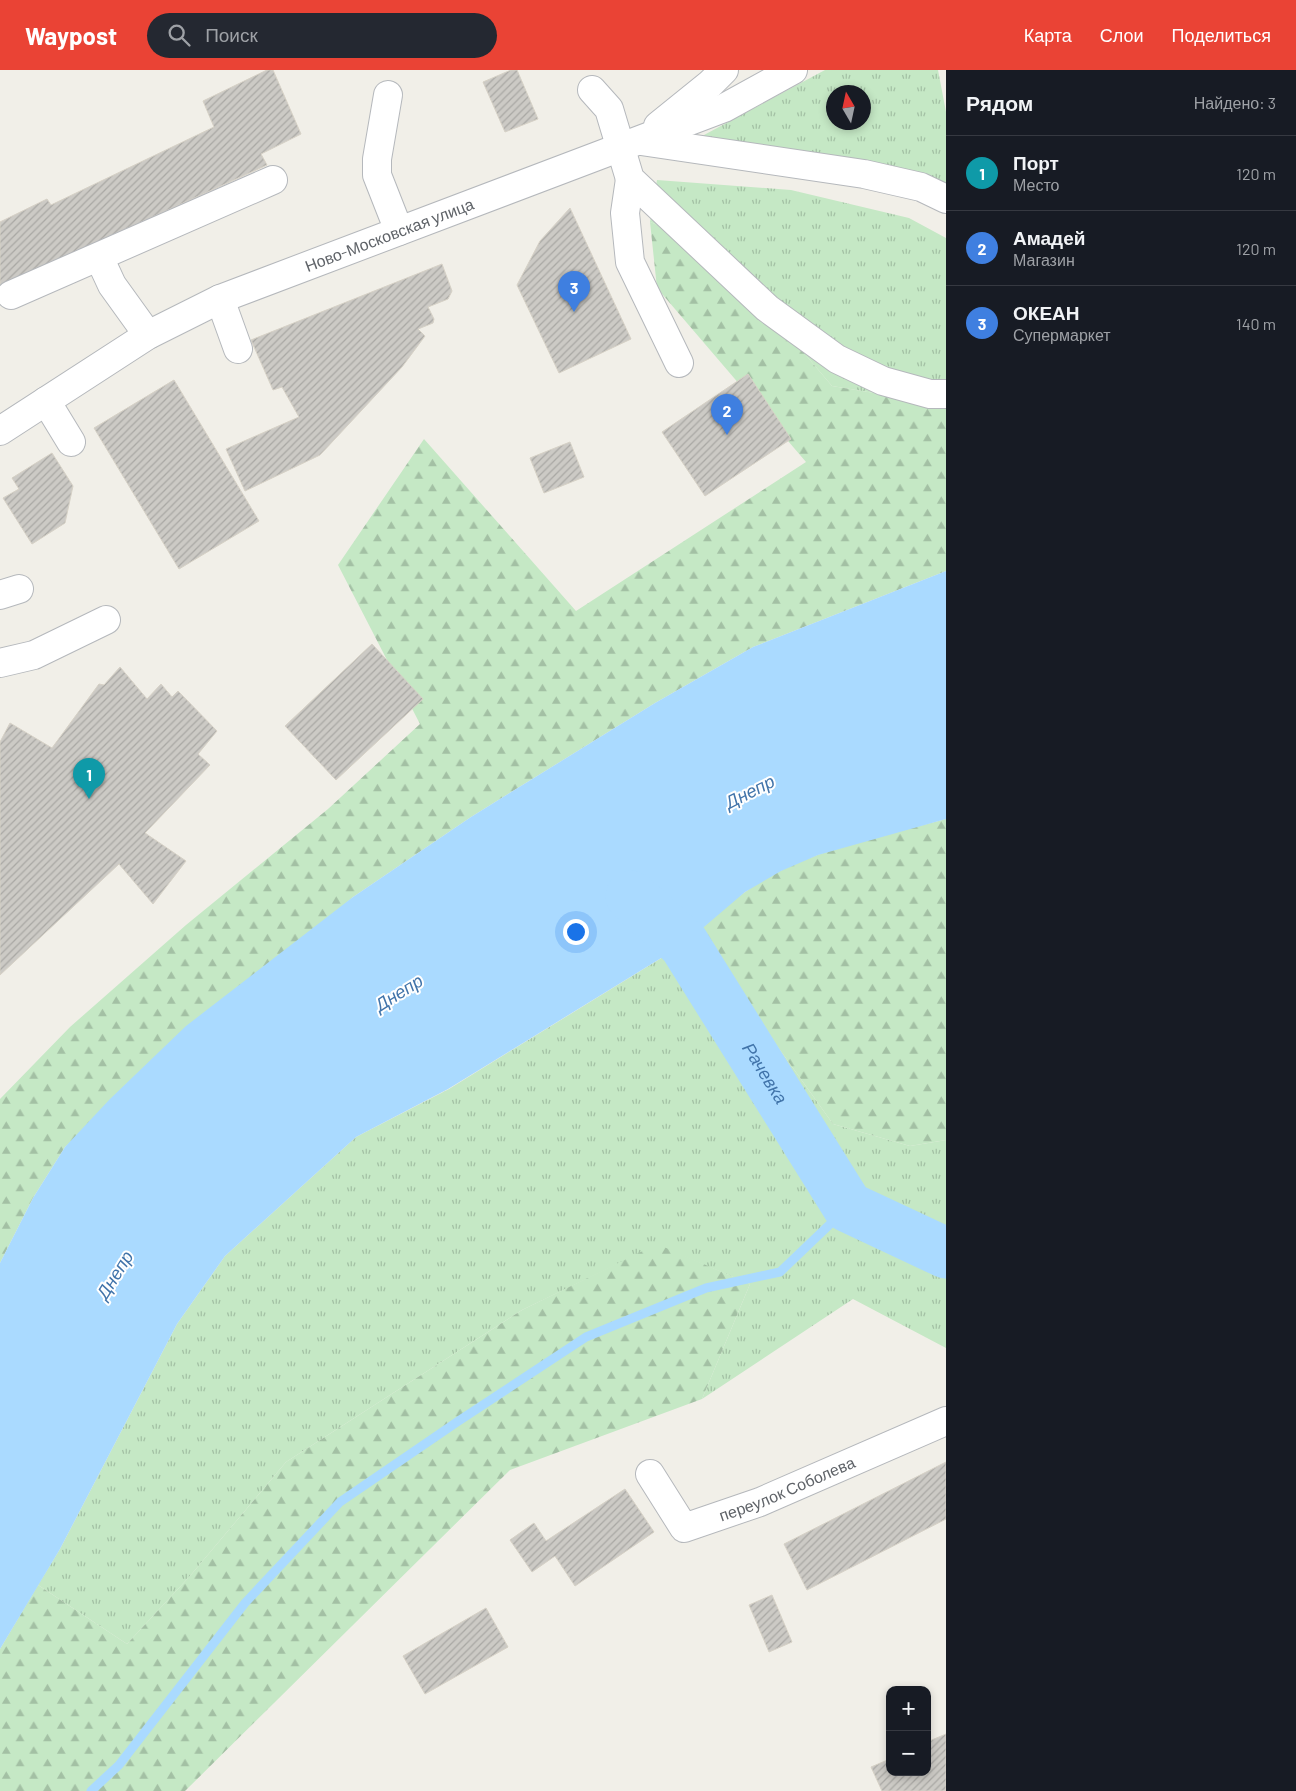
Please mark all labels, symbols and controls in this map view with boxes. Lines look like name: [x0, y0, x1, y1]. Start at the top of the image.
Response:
search box: [147, 13, 497, 58]
text: Waypost: [25, 21, 117, 50]
icon: search: [165, 21, 193, 49]
text: Поиск: [205, 23, 258, 46]
text: Карта: [1024, 24, 1072, 46]
text: Слои: [1100, 24, 1144, 46]
text: Поделиться: [1172, 24, 1271, 46]
north arrow: [826, 85, 871, 130]
text: Рядом: [966, 90, 1033, 115]
text: Найдено: 3: [1194, 93, 1276, 112]
text: Порт: [1013, 151, 1059, 174]
text: 1: [979, 164, 985, 183]
text: 120 m: [1236, 164, 1276, 183]
text: Место: [1013, 175, 1059, 194]
street label: Ново-Московская улица: [302, 194, 476, 275]
text: Амадей: [1013, 226, 1085, 249]
text: 2: [978, 239, 986, 258]
text: 120 m: [1236, 239, 1276, 258]
text: Магазин: [1013, 250, 1075, 269]
pin: 3: [558, 271, 590, 312]
text: ОКЕАН: [1013, 301, 1080, 324]
text: 3: [978, 314, 986, 333]
text: 140 m: [1236, 314, 1276, 333]
text: Супермаркет: [1013, 325, 1111, 344]
pin: 2: [711, 394, 743, 435]
pin: 1: [73, 758, 105, 799]
water label: Днепр: [719, 769, 778, 814]
your location: [563, 919, 589, 945]
water label: Днепр: [369, 969, 427, 1016]
water label: Рачевка: [738, 1038, 793, 1108]
water label: Днепр: [90, 1246, 137, 1304]
street label: переулок Соболева: [716, 1452, 858, 1524]
map controls: [886, 1686, 931, 1776]
button: +: [886, 1686, 931, 1731]
button: −: [886, 1731, 931, 1776]

